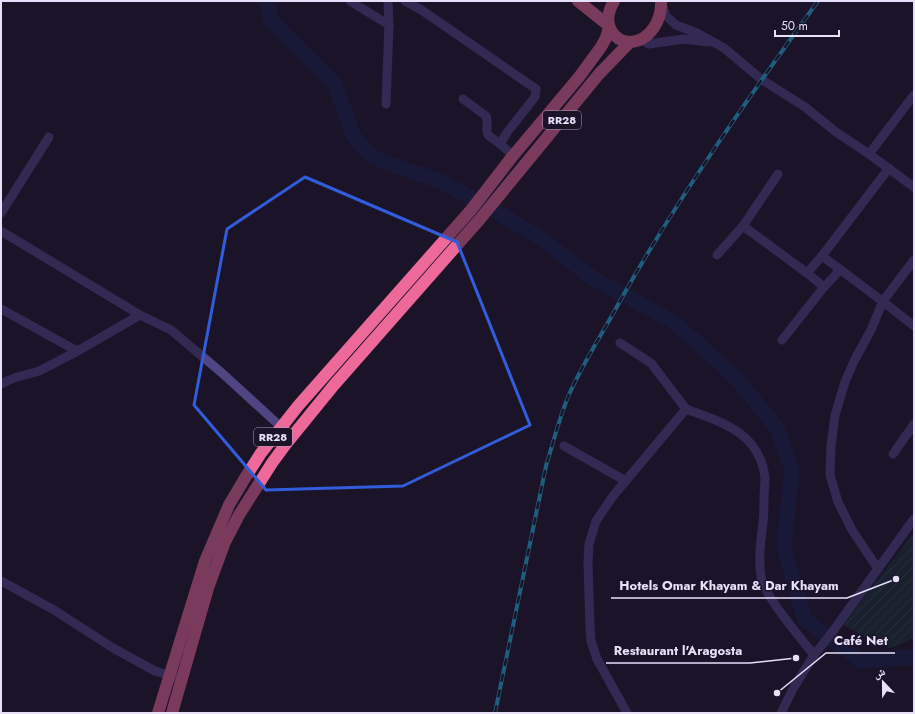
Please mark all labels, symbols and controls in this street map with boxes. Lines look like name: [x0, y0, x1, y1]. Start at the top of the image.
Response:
scale bar: [775, 12, 839, 38]
text: 50 m: [781, 17, 808, 35]
road number: RR28: [543, 111, 581, 129]
road number: RR28: [254, 428, 292, 446]
callout: Hotels Omar Khayam & Dar Khayam: [611, 573, 847, 598]
text: Hotels Omar Khayam & Dar Khayam: [619, 576, 839, 595]
callout: Café Net: [826, 628, 895, 653]
text: Café Net: [834, 631, 889, 650]
callout: Restaurant l'Aragosta: [606, 638, 750, 663]
text: Restaurant l'Aragosta: [614, 641, 742, 660]
north arrow: [863, 662, 903, 702]
text: ش: [871, 663, 888, 682]

